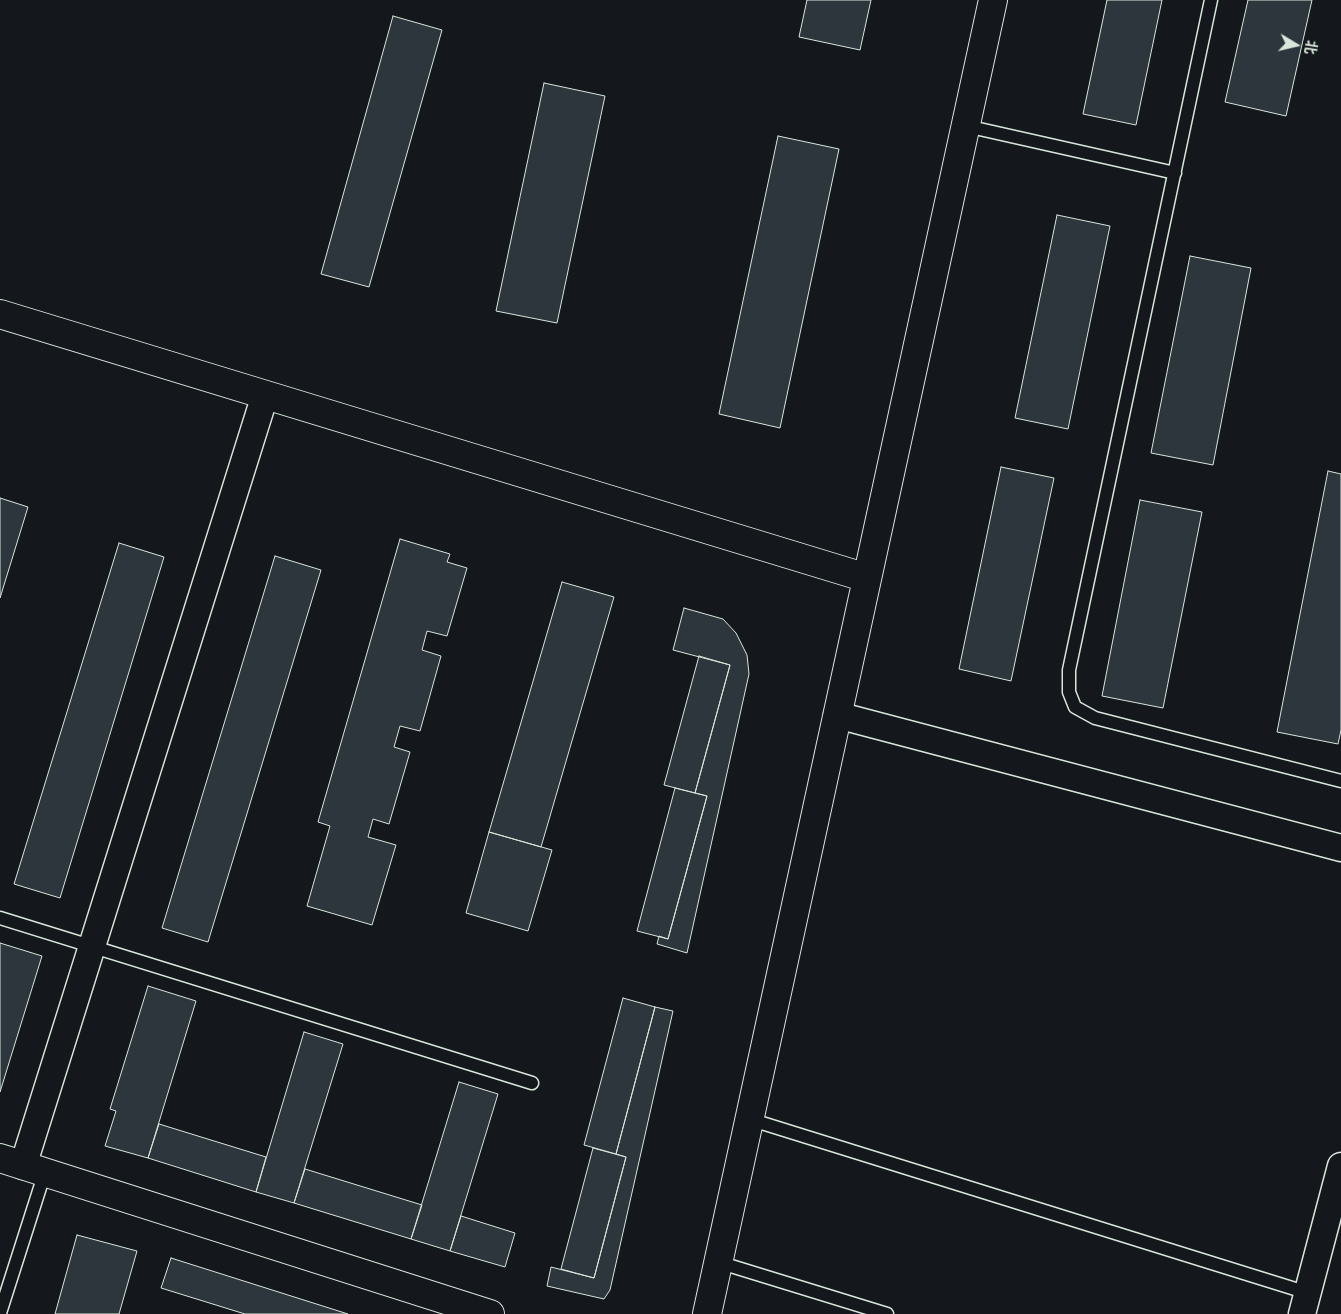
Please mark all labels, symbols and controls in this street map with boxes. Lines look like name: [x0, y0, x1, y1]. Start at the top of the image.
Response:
north arrow: [1271, 20, 1321, 70]
text: 北: [1302, 39, 1321, 56]

